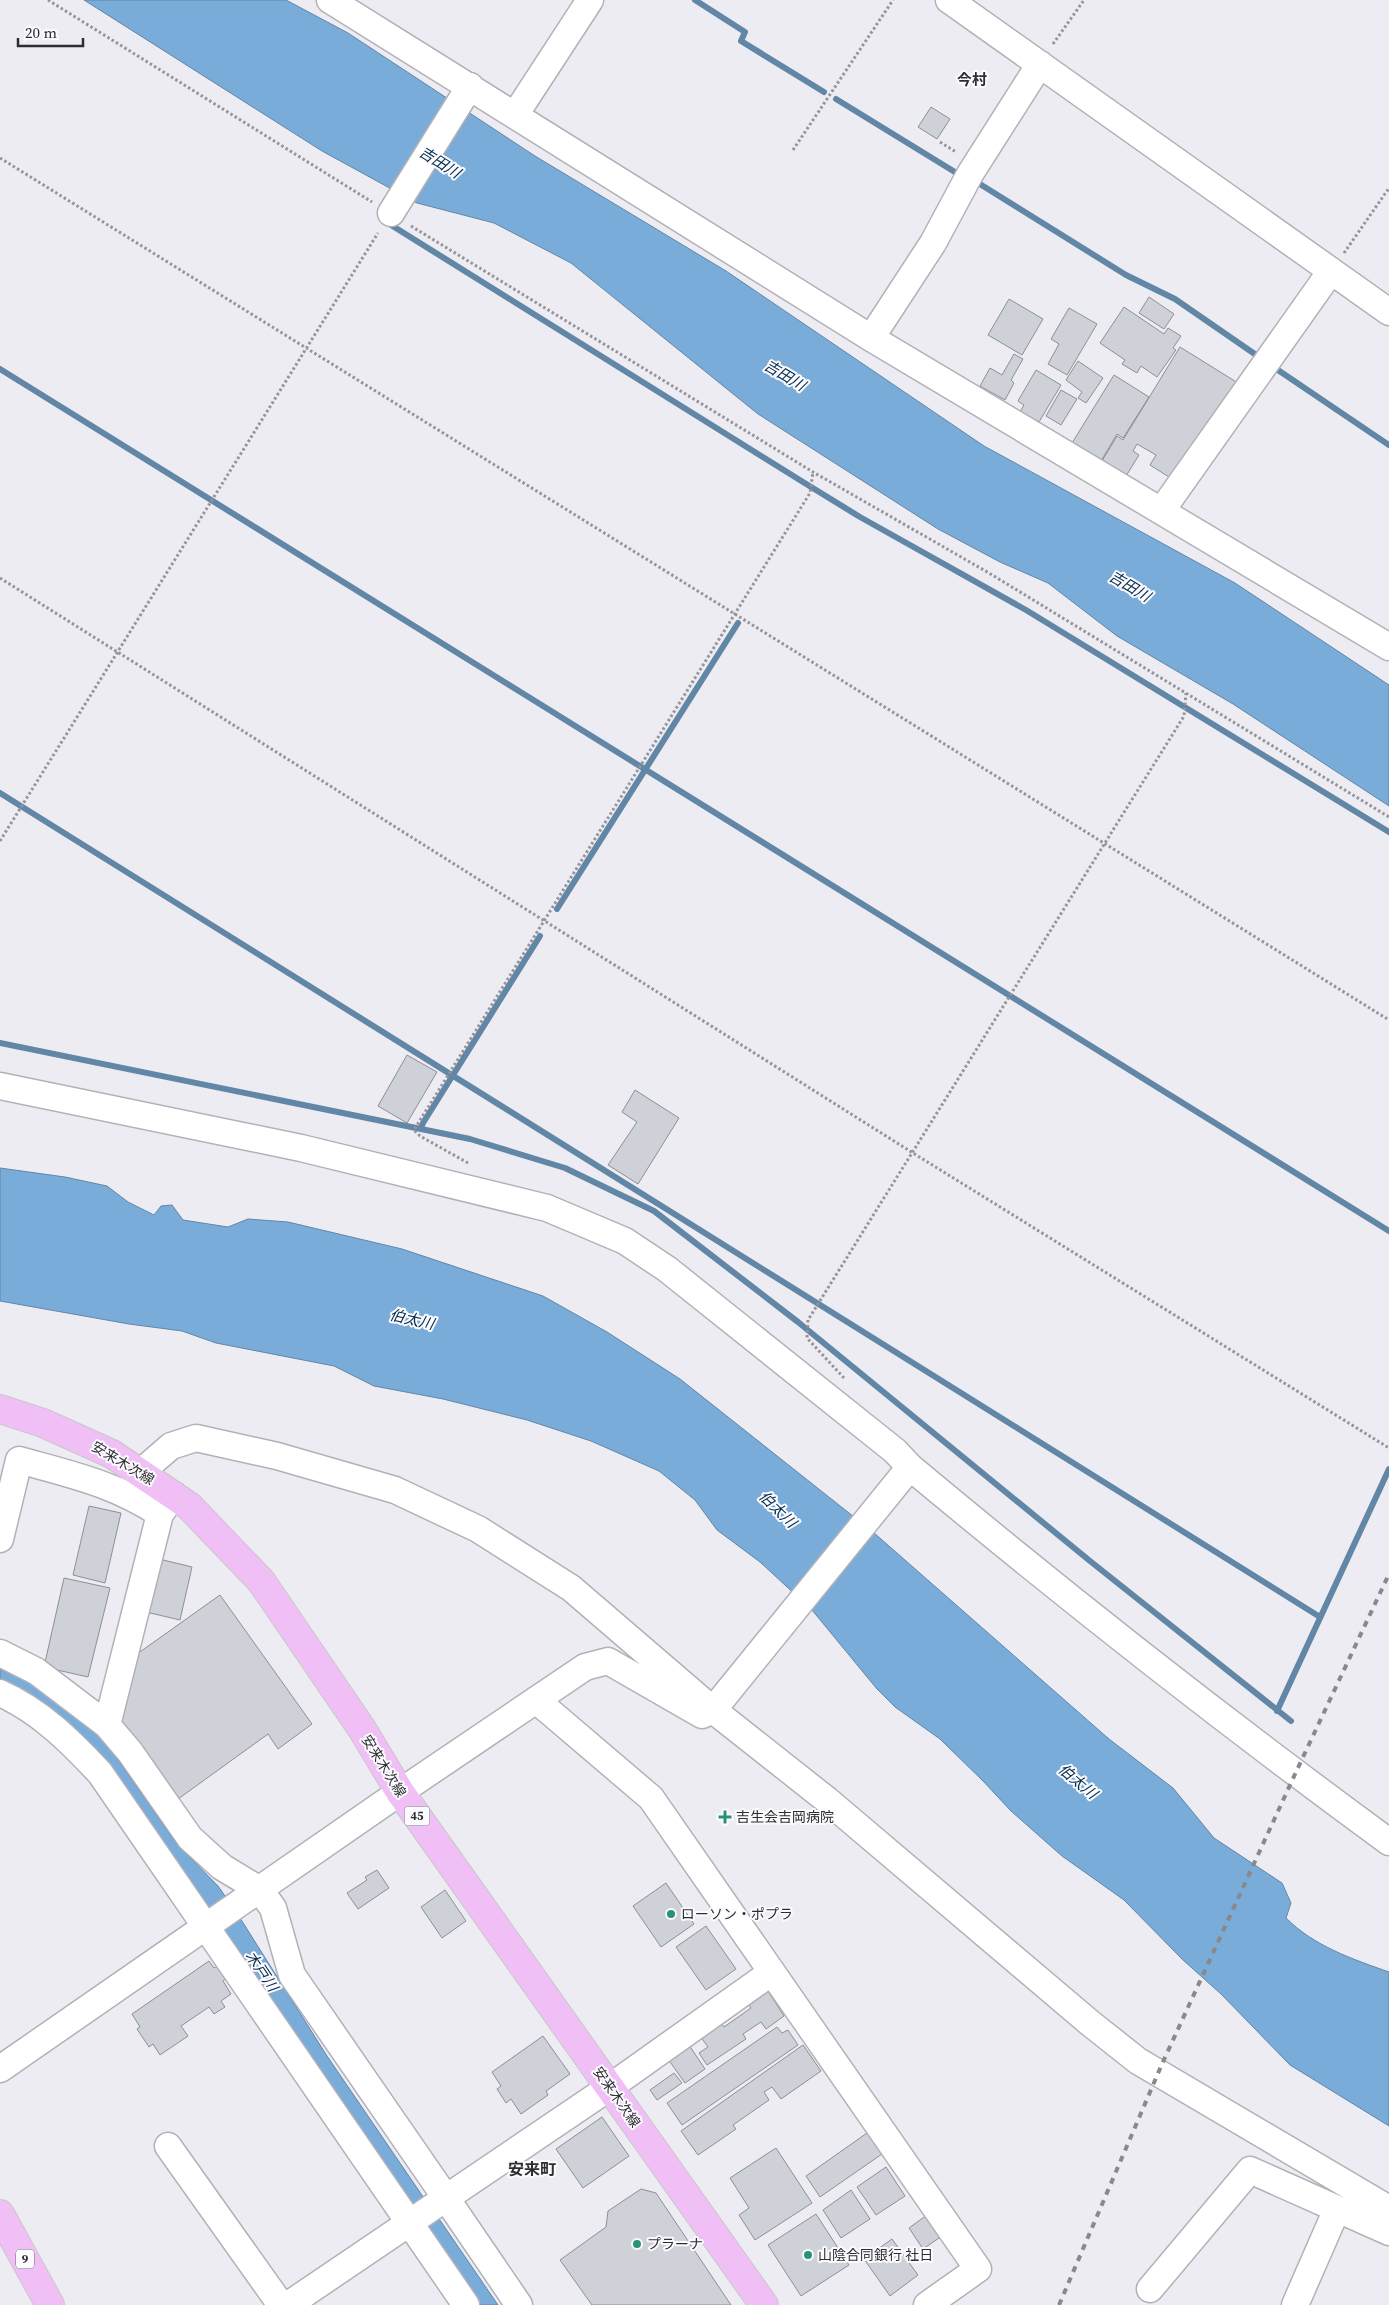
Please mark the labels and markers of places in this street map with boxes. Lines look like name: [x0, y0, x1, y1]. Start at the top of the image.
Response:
place label: 吉生会吉岡病院: [736, 1807, 834, 1827]
marker: 吉生会吉岡病院: [718, 1810, 732, 1824]
place label: ローソン・ポプラ: [681, 1904, 793, 1924]
marker: ローソン・ポプラ: [665, 1908, 677, 1920]
place label: プラーナ: [647, 2234, 703, 2254]
marker: プラーナ: [631, 2238, 643, 2250]
place label: 山陰合同銀行 社日: [818, 2245, 933, 2265]
marker: 山陰合同銀行 社日: [802, 2249, 814, 2261]

